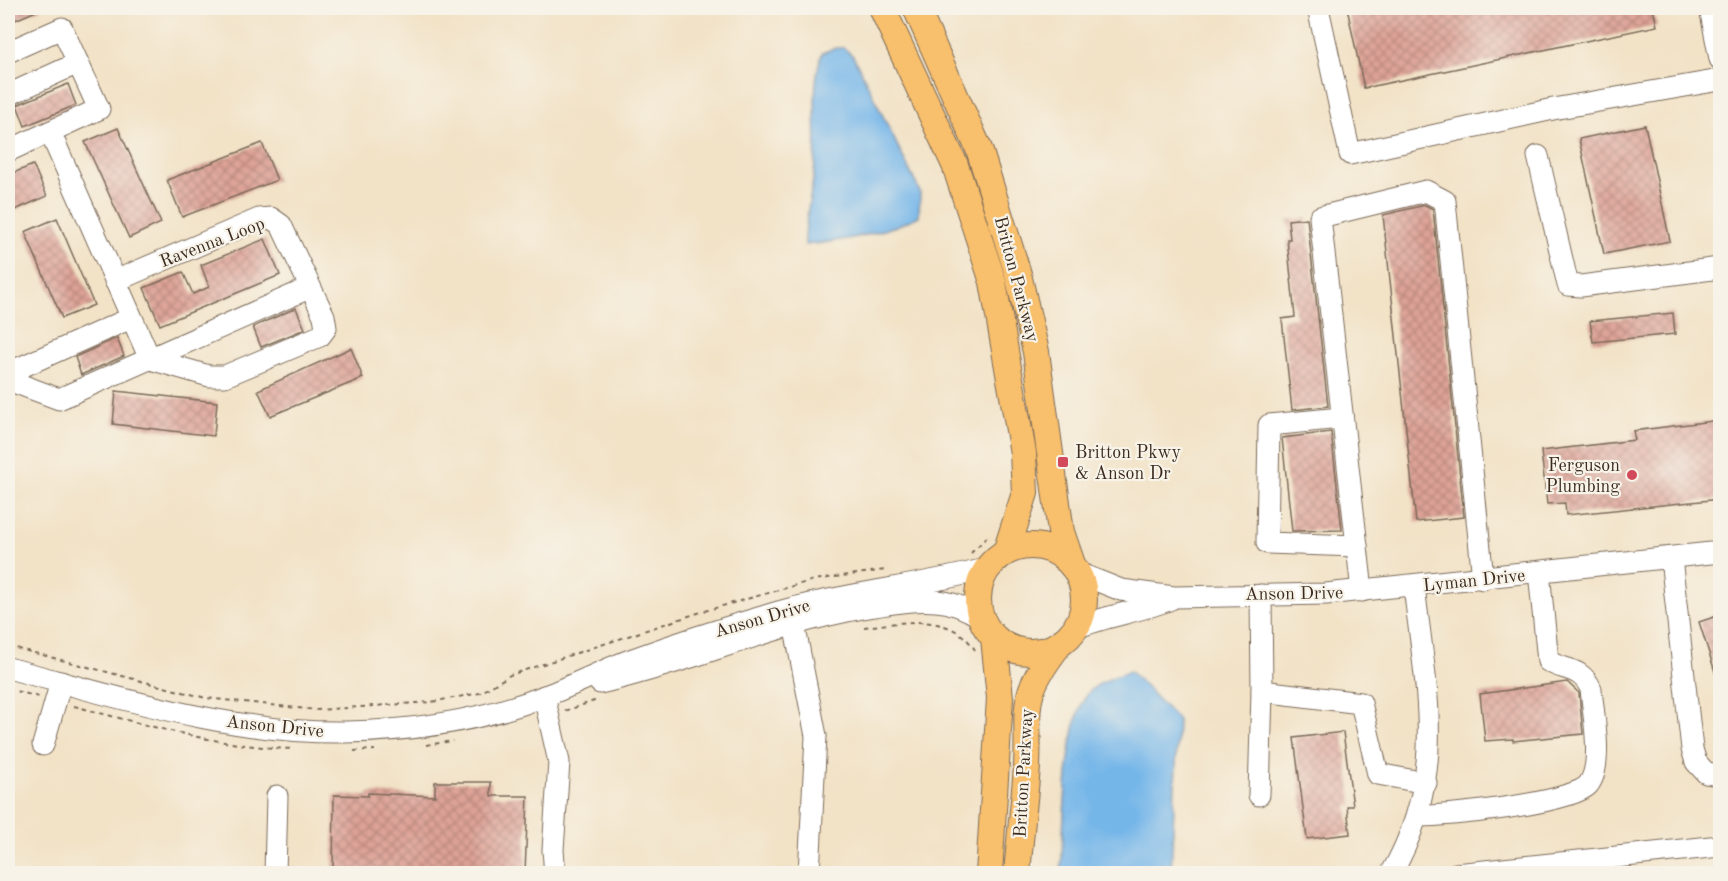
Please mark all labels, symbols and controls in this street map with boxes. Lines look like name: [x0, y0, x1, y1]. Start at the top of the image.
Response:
street label: Britton Parkway: [991, 214, 1042, 345]
street label: Ravenna Loop: [157, 215, 267, 271]
place label: Britton Pkwy & Anson Dr: [1075, 444, 1182, 483]
marker: Britton Pkwy & Anson Dr: [1056, 455, 1070, 469]
place label: Ferguson Plumbing: [1545, 457, 1620, 496]
marker: Ferguson Plumbing: [1625, 468, 1639, 482]
street label: Lyman Drive: [1422, 567, 1526, 595]
street label: Anson Drive: [1245, 584, 1343, 604]
street label: Anson Drive: [713, 597, 812, 641]
street label: Britton Parkway: [1012, 707, 1036, 838]
street label: Anson Drive: [225, 713, 325, 741]

